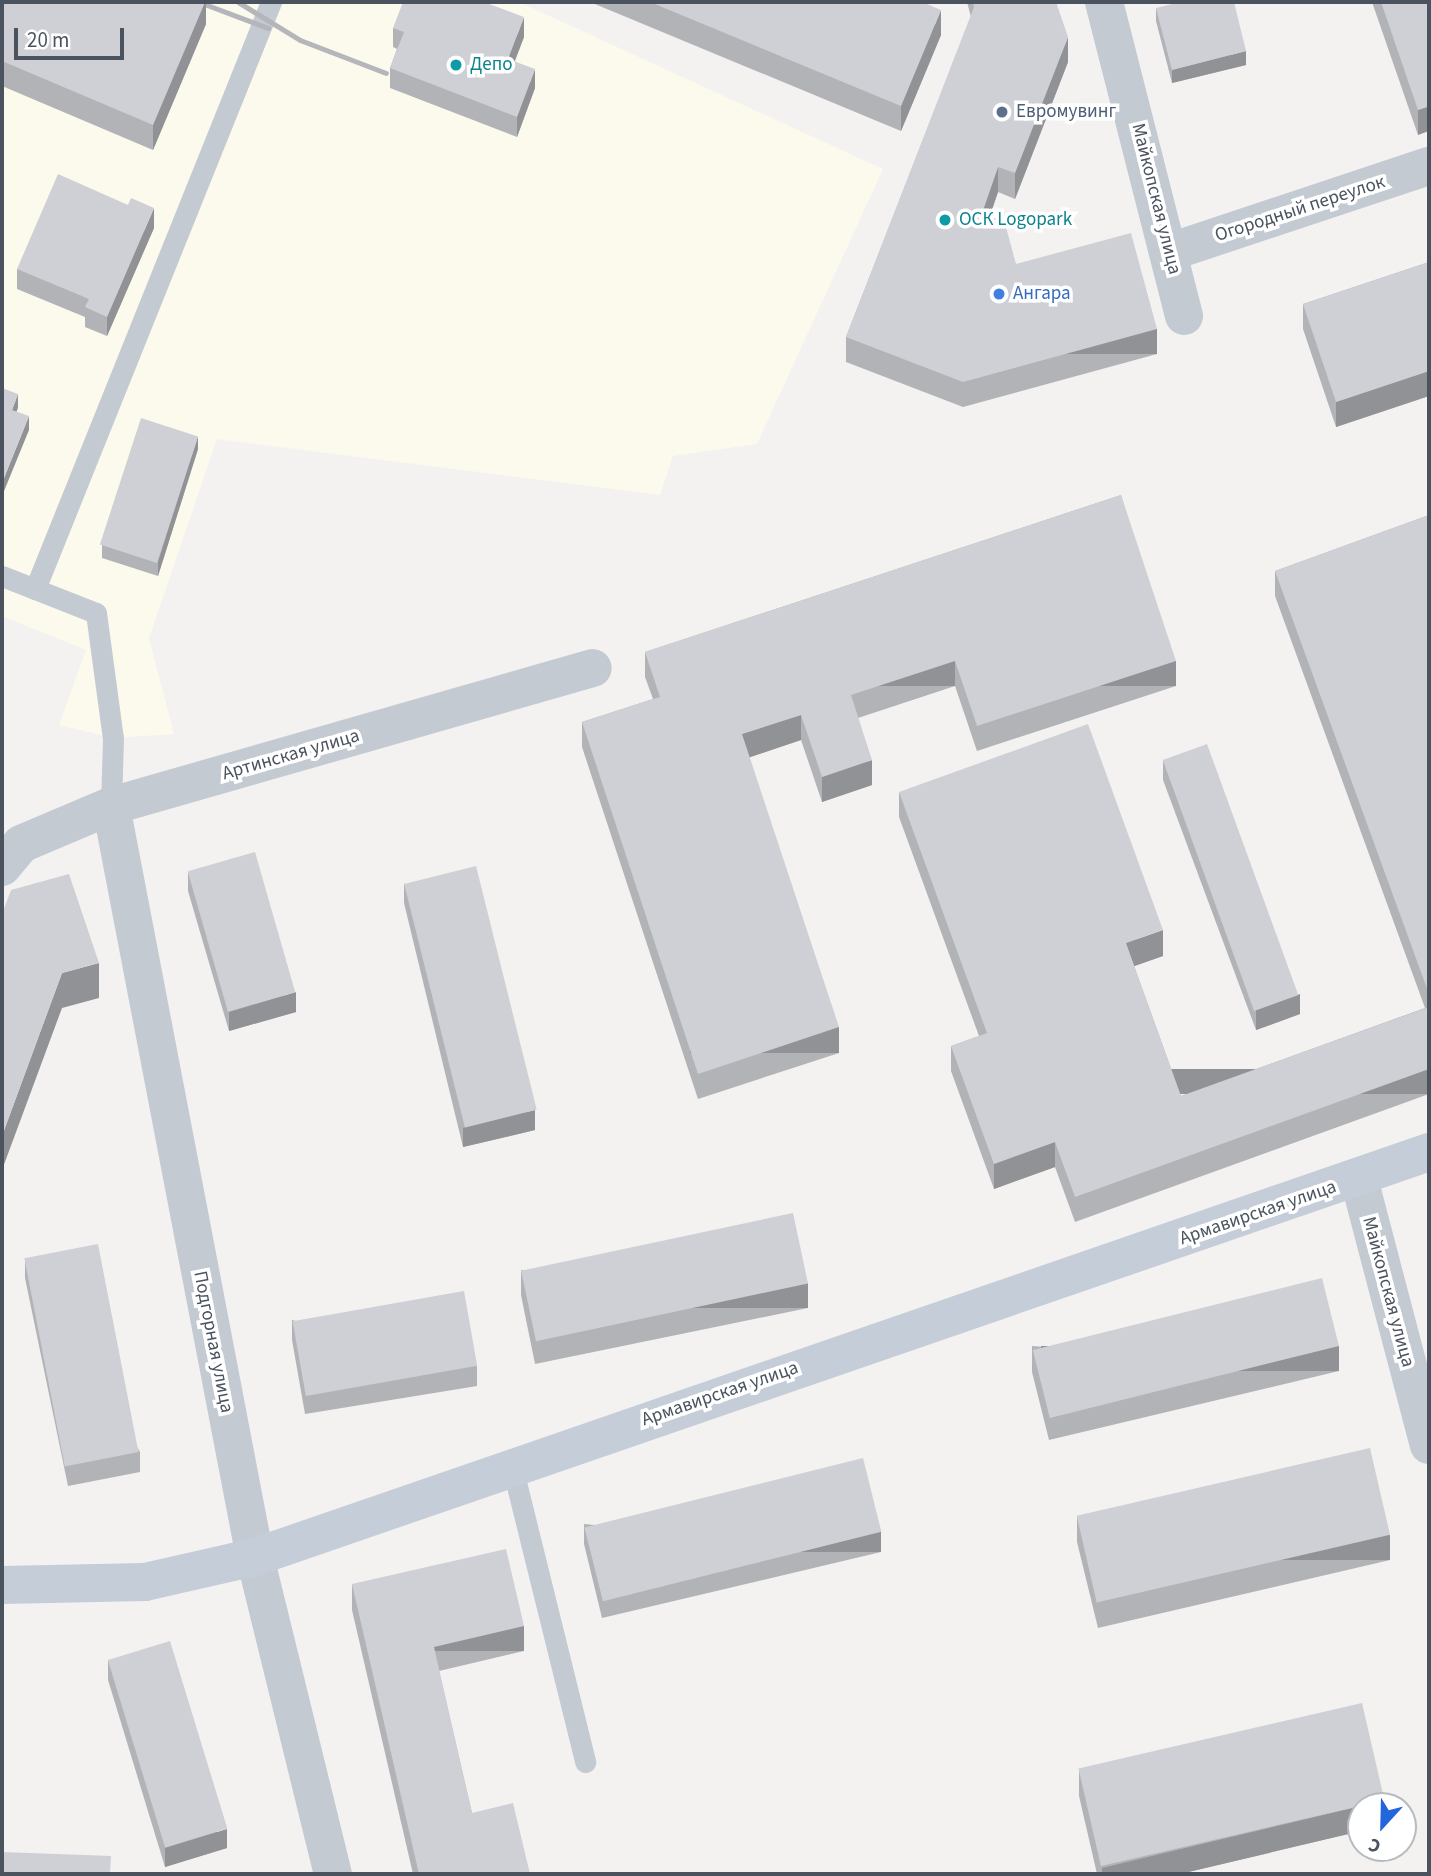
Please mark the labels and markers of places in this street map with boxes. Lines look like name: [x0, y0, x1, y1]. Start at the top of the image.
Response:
place label: Депо: [470, 54, 512, 76]
marker: Депо: [448, 57, 464, 73]
place label: Евромувинг: [1016, 101, 1116, 123]
marker: Евромувинг: [994, 104, 1010, 120]
place label: ОСК Logopark: [959, 209, 1072, 231]
marker: ОСК Logopark: [937, 212, 953, 228]
place label: Ангара: [1013, 283, 1071, 305]
marker: Ангара: [991, 286, 1007, 302]

